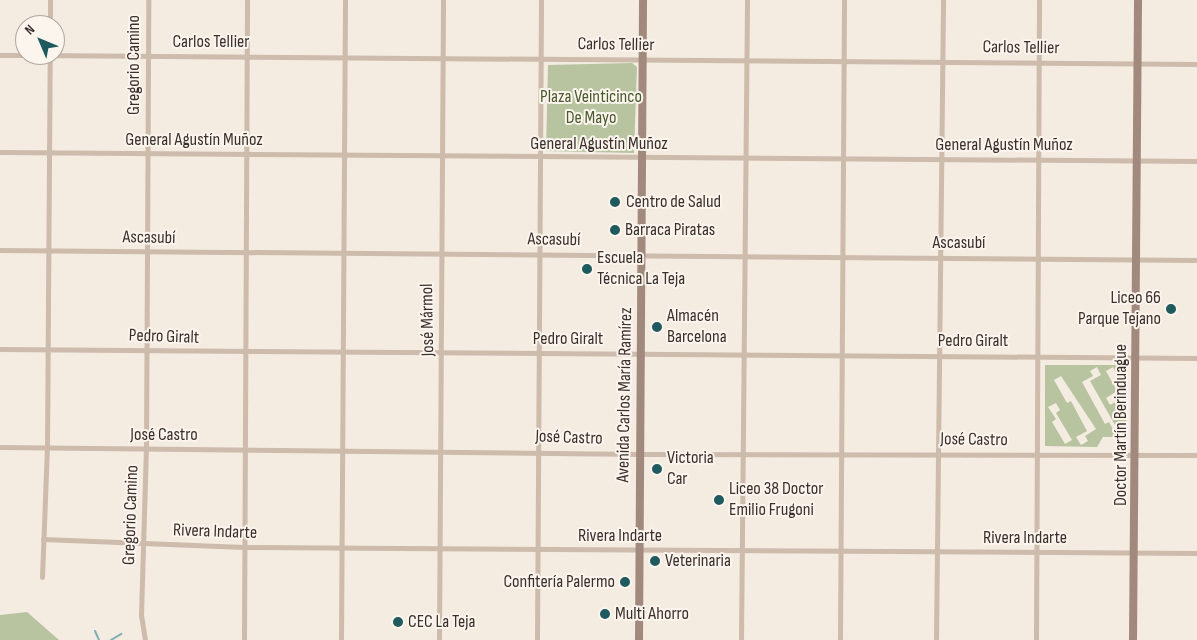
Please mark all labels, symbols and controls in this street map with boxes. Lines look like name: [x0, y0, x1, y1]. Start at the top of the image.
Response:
north arrow: [15, 15, 65, 65]
street label: Gregorio Camino: [123, 15, 145, 115]
text: N: [21, 21, 38, 38]
street label: Carlos Tellier: [173, 31, 249, 53]
street label: Carlos Tellier: [577, 34, 655, 56]
street label: Carlos Tellier: [982, 37, 1060, 59]
park label: Plaza Veinticinco De Mayo: [540, 87, 642, 130]
street label: General Agustín Muñoz: [125, 129, 263, 151]
street label: General Agustín Muñoz: [530, 133, 668, 155]
street label: General Agustín Muñoz: [935, 134, 1073, 156]
place label: Centro de Salud: [626, 191, 721, 213]
marker: Centro de Salud: [608, 195, 622, 209]
place label: Barraca Piratas: [625, 219, 715, 241]
marker: Barraca Piratas: [609, 224, 621, 236]
street label: Ascasubí: [122, 227, 176, 249]
street label: Ascasubí: [527, 229, 581, 251]
street label: Ascasubí: [933, 232, 985, 254]
place label: Escuela Técnica La Teja: [597, 248, 685, 290]
marker: Escuela Técnica La Teja: [581, 263, 593, 275]
street label: José Mármol: [417, 283, 439, 357]
place label: Liceo 66 Parque Tejano: [1078, 288, 1161, 330]
marker: Liceo 66 Parque Tejano: [1165, 303, 1177, 315]
place label: Almacén Barcelona: [667, 306, 727, 348]
street label: Avenida Carlos María Ramírez: [613, 307, 637, 483]
marker: Almacén Barcelona: [651, 321, 663, 333]
street label: Pedro Giralt: [128, 325, 200, 349]
street label: Pedro Giralt: [533, 328, 603, 350]
street label: Pedro Giralt: [938, 330, 1008, 352]
street label: Doctor Martín Berinduague: [1110, 344, 1132, 506]
street label: José Castro: [130, 424, 198, 446]
street label: José Castro: [535, 426, 603, 450]
street label: José Castro: [940, 429, 1008, 451]
place label: Victoria Car: [667, 448, 714, 490]
marker: Victoria Car: [651, 463, 663, 475]
street label: Gregorio Camino: [118, 465, 144, 565]
place label: Liceo 38 Doctor Emilio Frugoni: [729, 479, 823, 522]
marker: Liceo 38 Doctor Emilio Frugoni: [713, 494, 725, 506]
street label: Rivera Indarte: [173, 520, 257, 544]
street label: Rivera Indarte: [578, 525, 662, 547]
street label: Rivera Indarte: [983, 527, 1067, 549]
place label: Veterinaria: [665, 550, 731, 572]
marker: Veterinaria: [649, 555, 661, 567]
place label: Confitería Palermo: [503, 571, 615, 593]
marker: Confitería Palermo: [619, 576, 631, 588]
place label: Multi Ahorro: [615, 603, 689, 625]
marker: Multi Ahorro: [599, 608, 611, 620]
place label: CEC La Teja: [408, 611, 475, 633]
marker: CEC La Teja: [392, 616, 404, 628]

